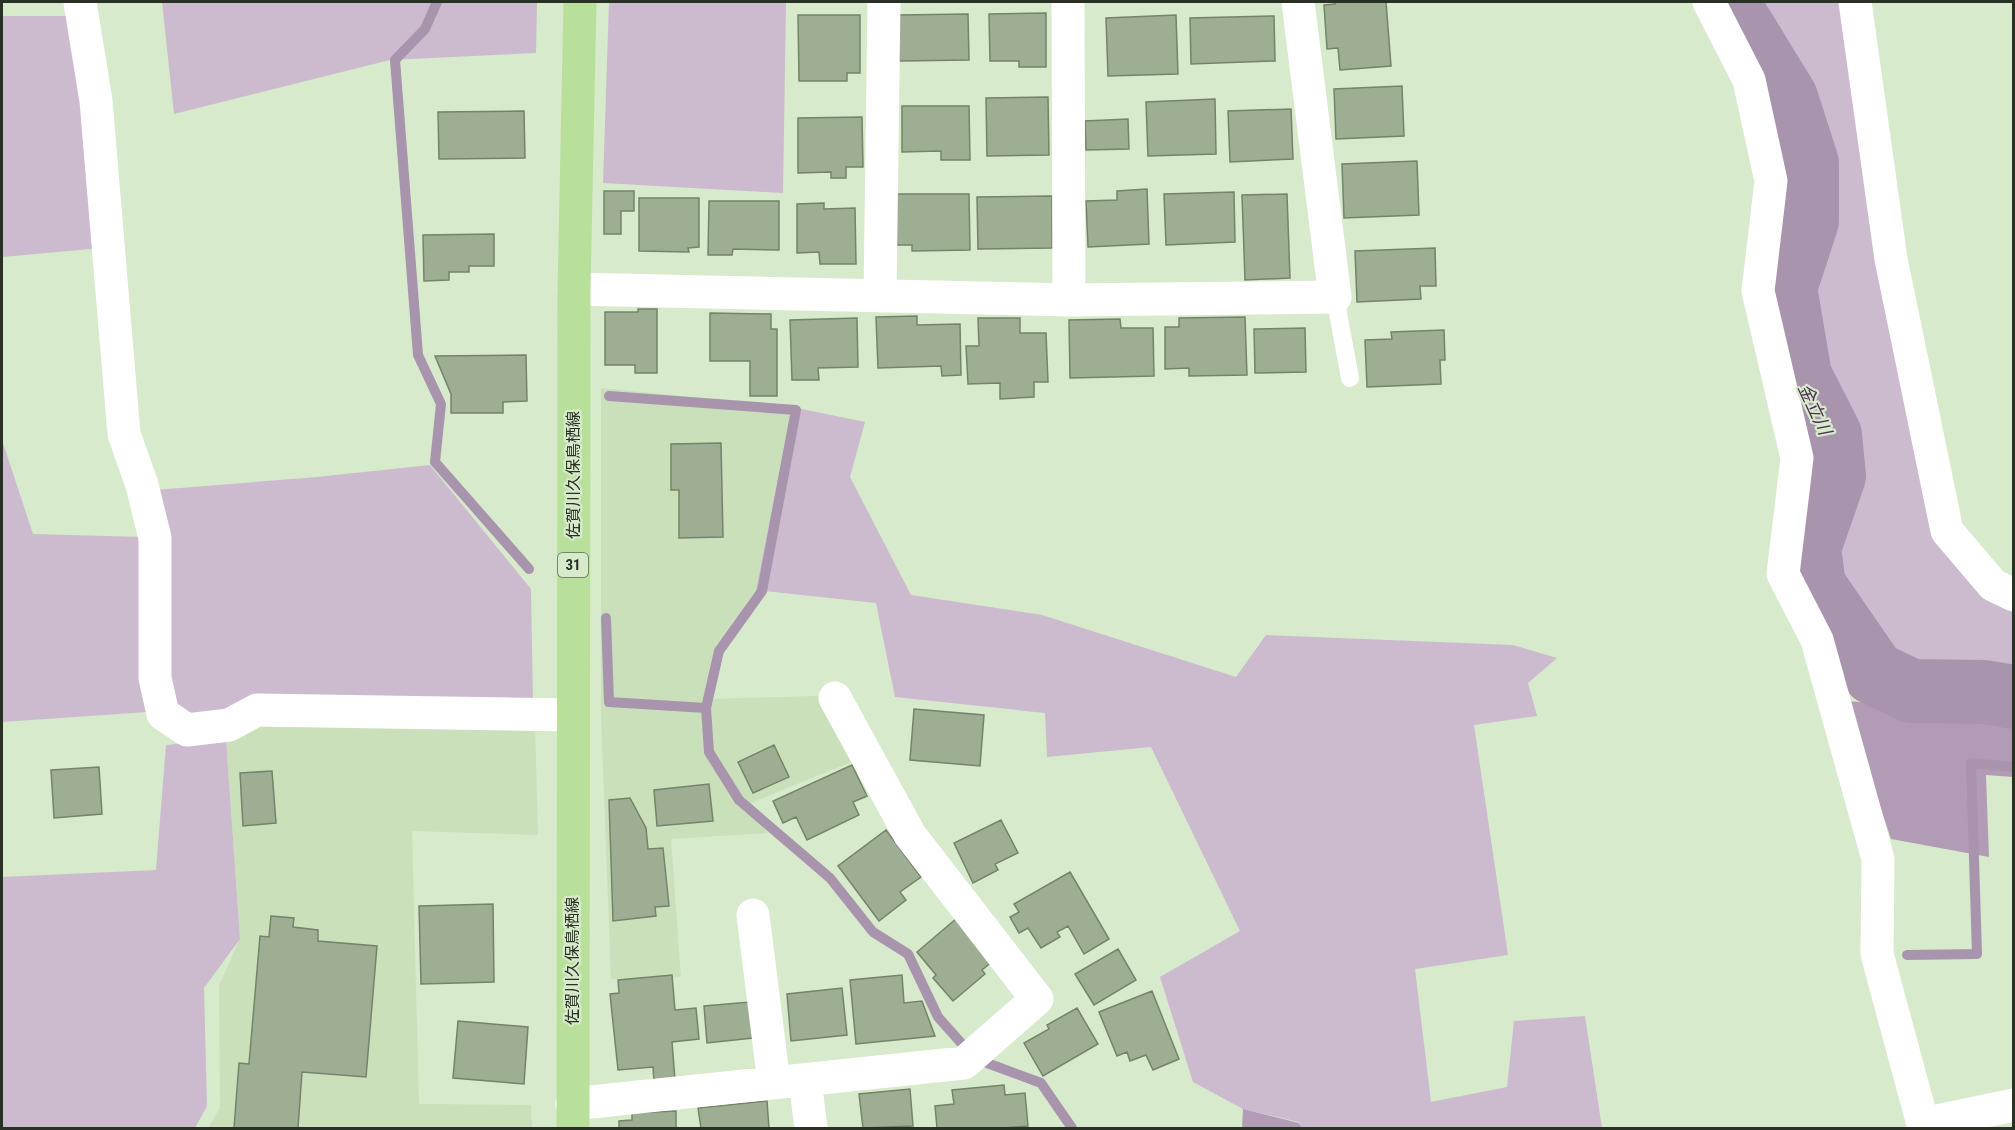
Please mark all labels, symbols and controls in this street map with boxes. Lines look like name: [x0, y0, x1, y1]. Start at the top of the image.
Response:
water label: 金立川: [1794, 380, 1837, 440]
street label: 佐賀川久保鳥栖線: [564, 411, 583, 539]
road number: 31: [558, 553, 588, 577]
street label: 佐賀川久保鳥栖線: [563, 897, 582, 1025]

